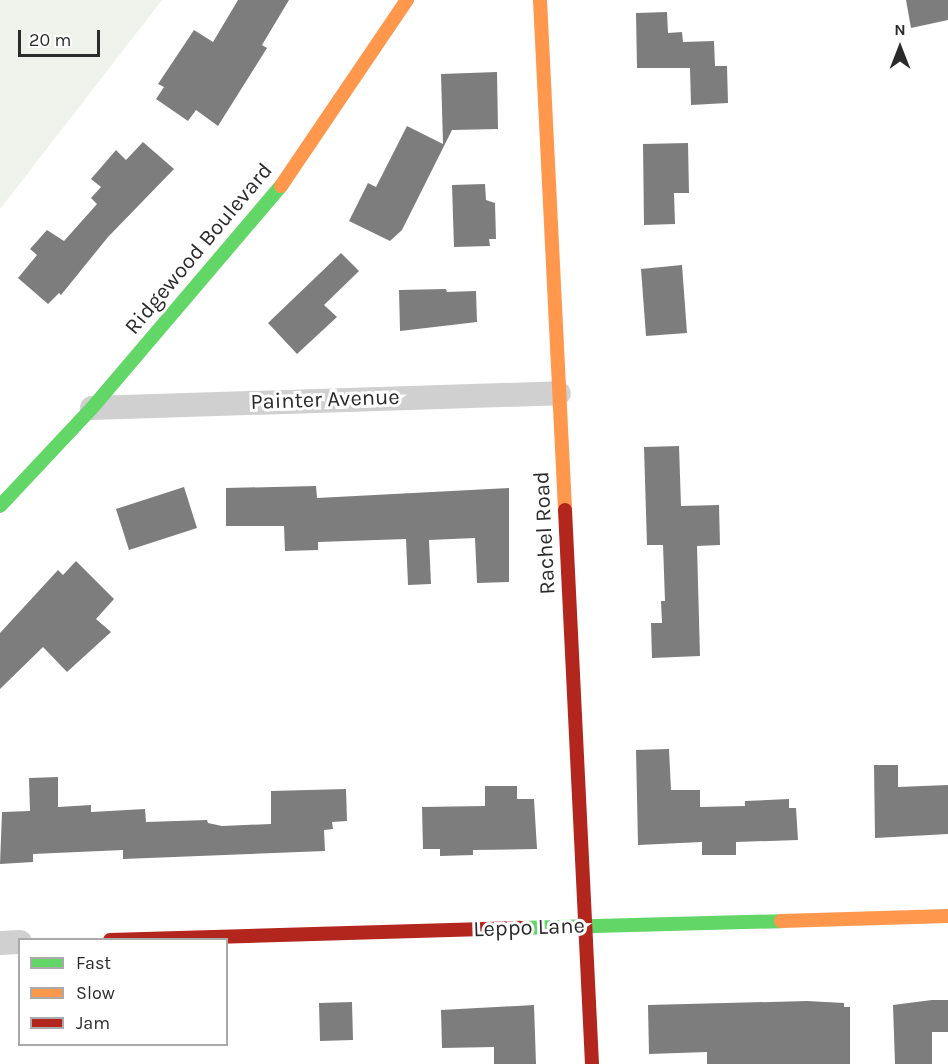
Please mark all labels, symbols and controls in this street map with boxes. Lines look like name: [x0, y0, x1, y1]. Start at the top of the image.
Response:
scale bar: [21, 18, 104, 56]
north arrow: [870, 18, 930, 78]
text: N: [894, 20, 906, 39]
text: 20 m: [29, 29, 71, 51]
street label: Ridgewood Boulevard: [120, 158, 278, 340]
street label: Painter Avenue: [250, 384, 400, 416]
street label: Rachel Road: [529, 471, 561, 595]
street label: Leppo Lane: [473, 913, 585, 943]
legend: [18, 938, 228, 1046]
text: Fast: [76, 952, 111, 974]
text: Slow: [76, 982, 115, 1004]
text: Jam: [76, 1012, 110, 1034]

